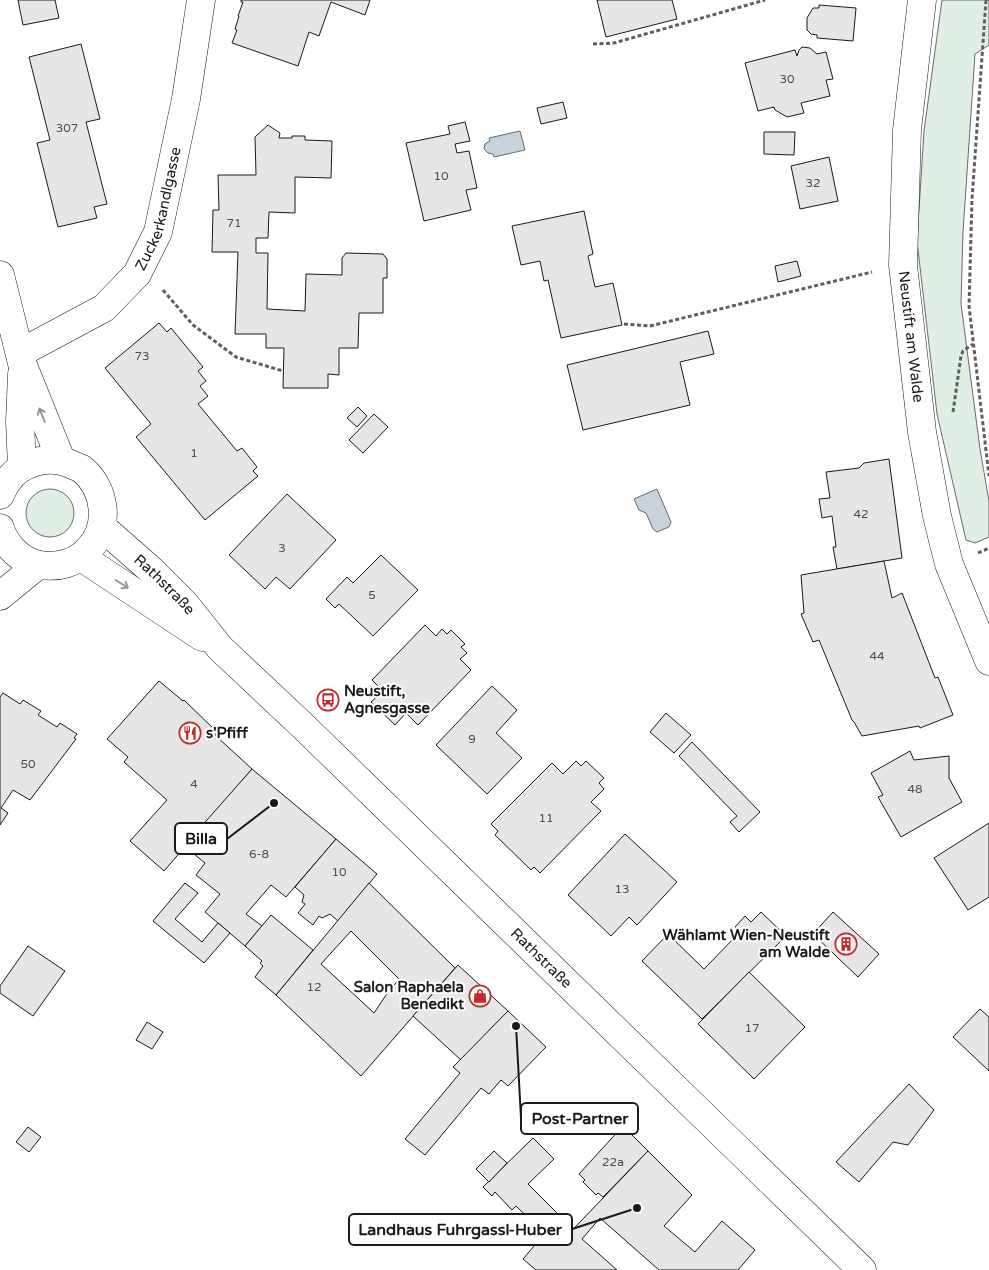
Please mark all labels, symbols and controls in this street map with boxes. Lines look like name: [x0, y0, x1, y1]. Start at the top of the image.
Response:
house number: 30: [779, 72, 795, 86]
house number: 307: [56, 121, 78, 135]
street label: Zuckerkandlgasse: [131, 145, 185, 274]
house number: 10: [433, 169, 449, 183]
house number: 32: [805, 176, 821, 190]
house number: 71: [226, 216, 242, 230]
street label: Neustift am Walde: [895, 270, 928, 403]
house number: 73: [134, 349, 150, 363]
one-way arrow: [37, 408, 46, 423]
house number: 1: [190, 446, 198, 460]
house number: 42: [853, 507, 869, 521]
house number: 3: [278, 541, 286, 555]
street label: Rathstraße: [130, 550, 199, 618]
one-way arrow: [114, 579, 128, 589]
house number: 5: [368, 588, 376, 602]
house number: 44: [869, 649, 885, 663]
place label: Neustift, Agnesgasse: [344, 682, 431, 718]
bus stop icon: Neustift, Agnesgasse: [316, 688, 340, 712]
restaurant icon: s'Pfiff: [178, 721, 202, 745]
place label: s'Pfiff: [206, 724, 248, 742]
house number: 9: [468, 732, 476, 746]
house number: 50: [20, 757, 36, 771]
house number: 4: [190, 777, 198, 791]
house number: 48: [907, 782, 923, 796]
house number: 11: [538, 811, 554, 825]
callout: Billa: [175, 823, 227, 854]
text: Billa: [185, 829, 217, 849]
house number: 6-8: [249, 847, 269, 861]
house number: 10: [331, 865, 347, 879]
house number: 13: [614, 882, 630, 896]
street label: Rathstraße: [507, 924, 576, 992]
place label: Wählamt Wien-Neustift am Walde: [663, 926, 830, 961]
building icon: Wählamt Wien-Neustift am Walde: [834, 932, 858, 956]
place label: Salon Raphaela Benedikt: [354, 978, 464, 1013]
house number: 12: [306, 980, 322, 994]
shop icon: Salon Raphaela Benedikt: [468, 984, 492, 1008]
house number: 17: [744, 1021, 760, 1035]
callout: Post-Partner: [521, 1103, 638, 1134]
text: Post-Partner: [531, 1109, 629, 1129]
house number: 22a: [602, 1155, 624, 1169]
callout: Landhaus Fuhrgassl-Huber: [349, 1214, 572, 1245]
text: Landhaus Fuhrgassl-Huber: [358, 1220, 563, 1240]

